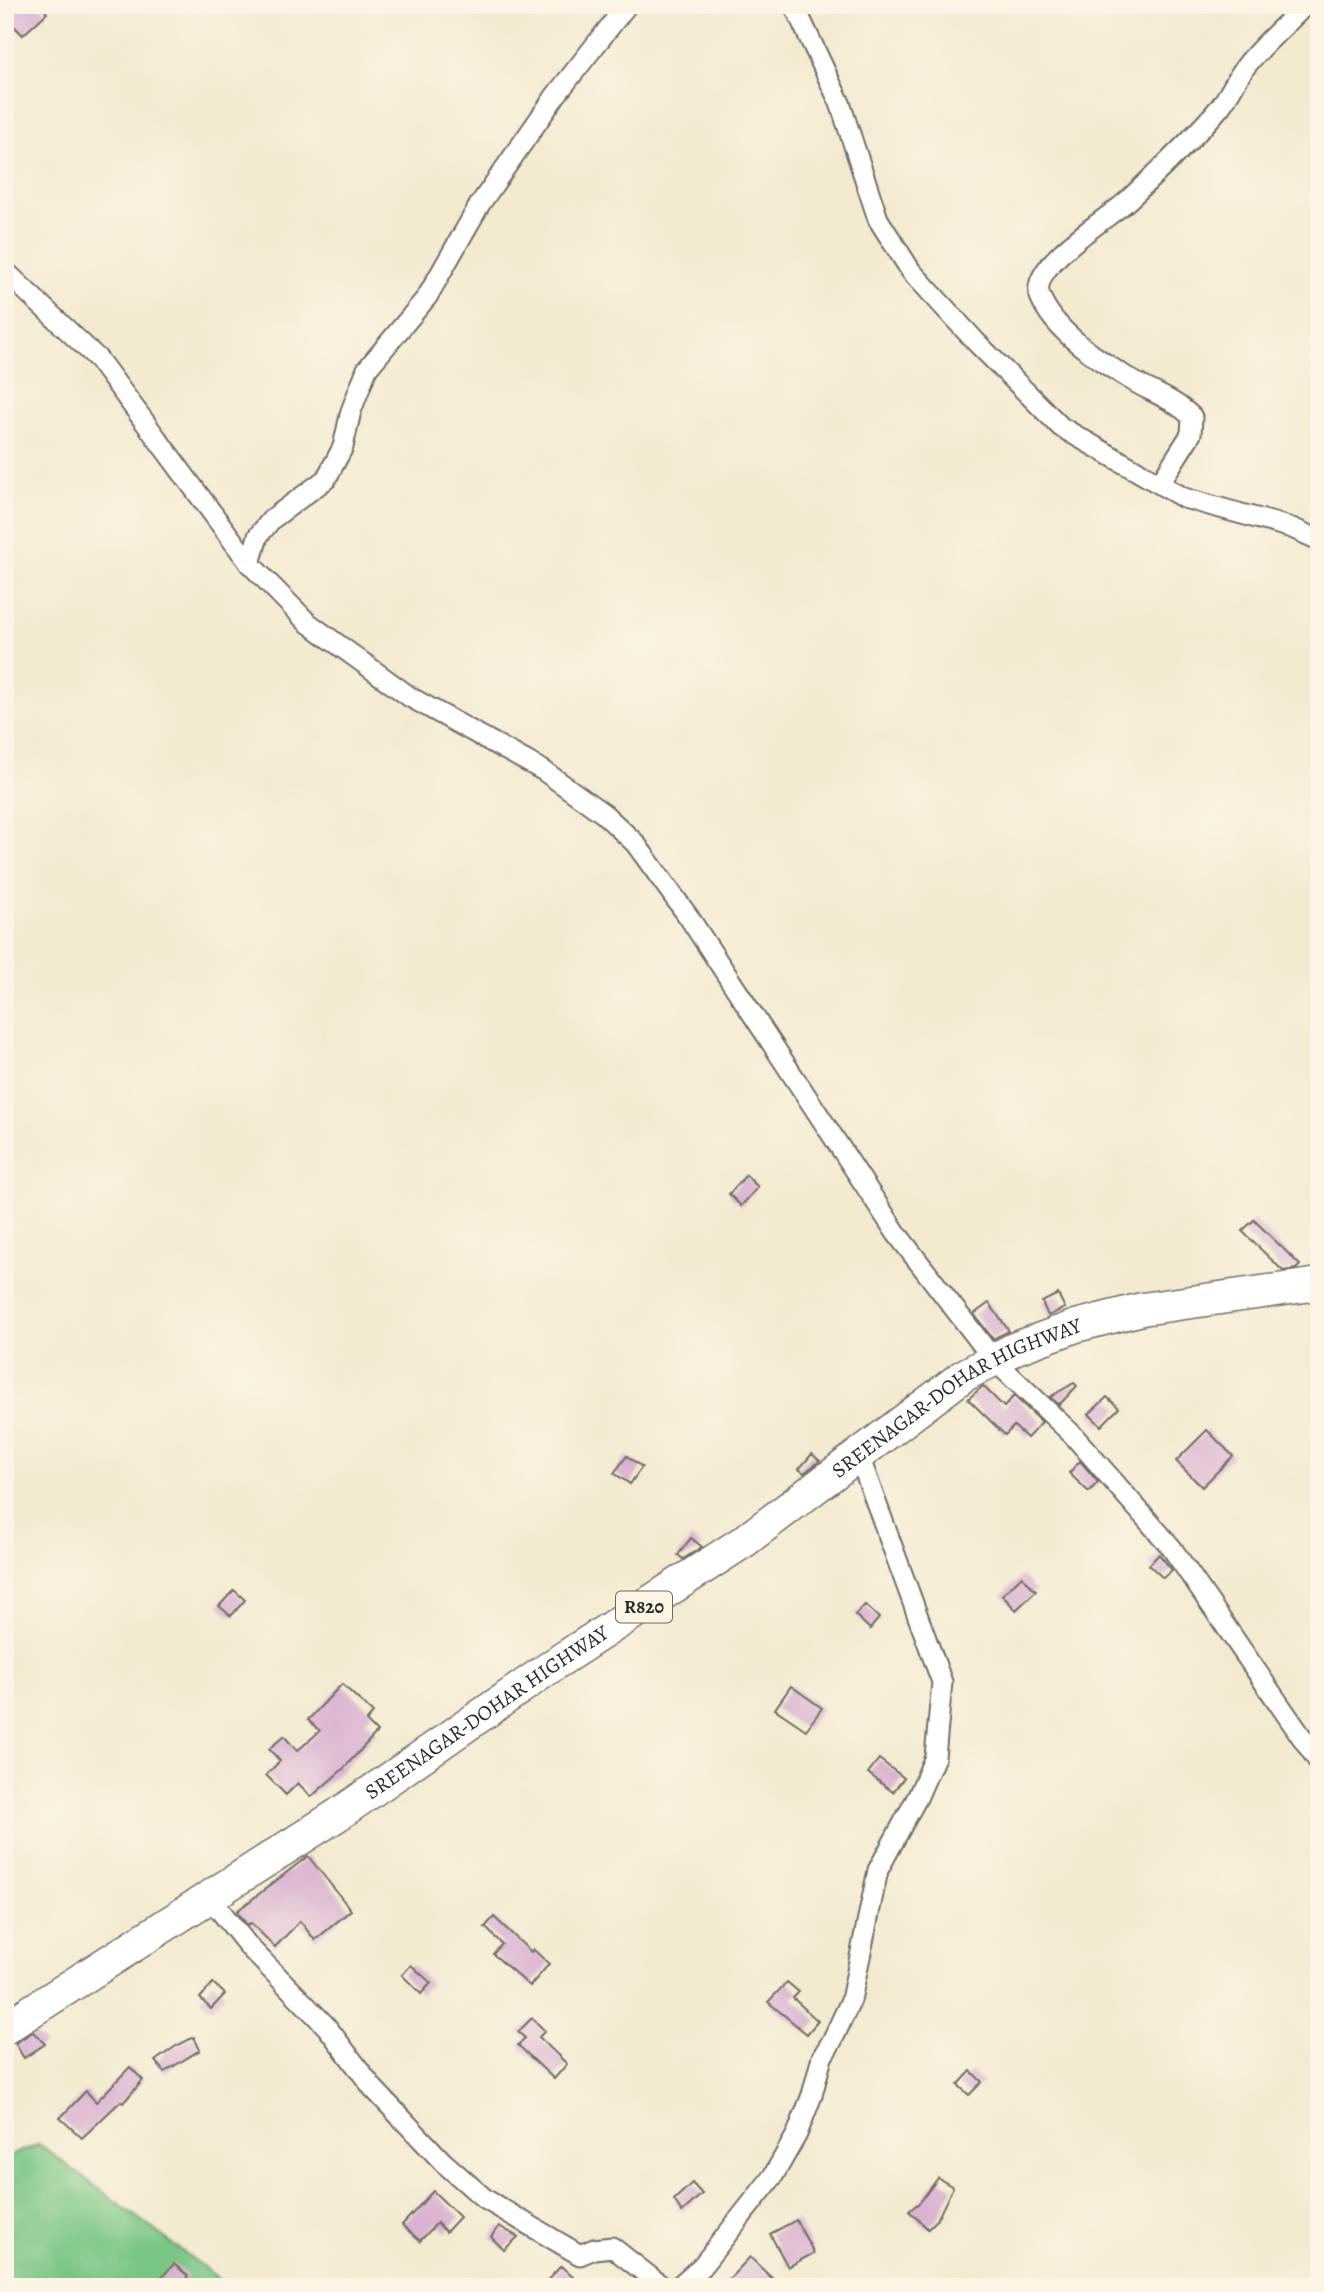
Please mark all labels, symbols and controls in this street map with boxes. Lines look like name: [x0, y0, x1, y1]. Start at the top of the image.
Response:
street label: SREENAGAR-DOHAR HIGHWAY: [826, 1311, 1086, 1484]
road number: R820: [616, 1592, 672, 1623]
street label: SREENAGAR-DOHAR HIGHWAY: [359, 1618, 614, 1806]

